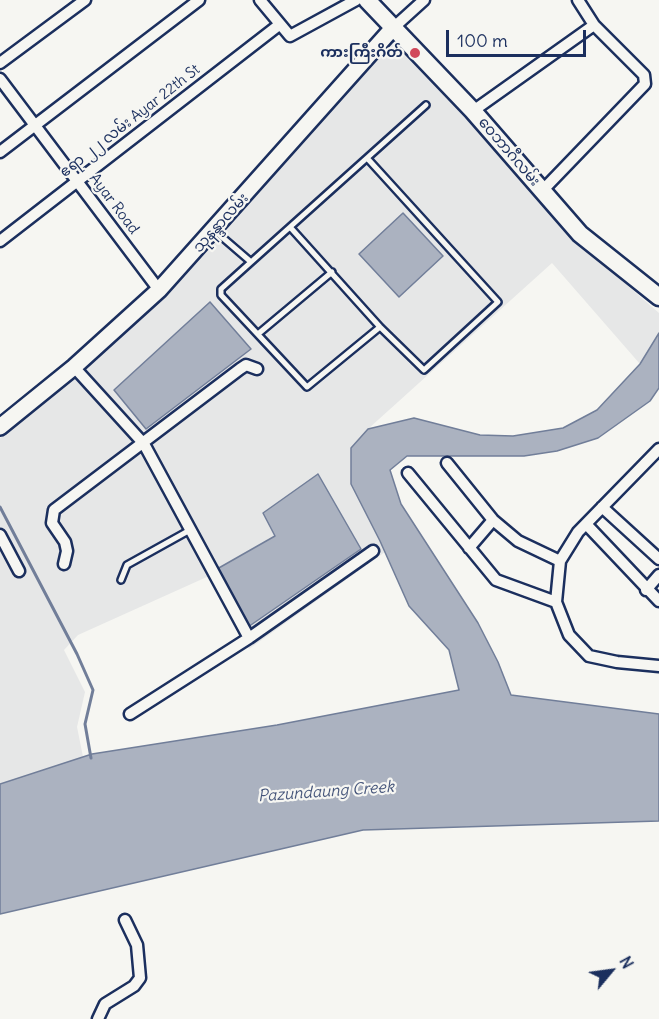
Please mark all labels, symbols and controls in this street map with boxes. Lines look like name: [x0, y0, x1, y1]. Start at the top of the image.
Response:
scale bar: [449, 18, 588, 56]
text: 100 m: [457, 29, 508, 52]
place label: ကားကြီးဂိတ်: [320, 44, 403, 62]
marker: ကားကြီးဂိတ်: [408, 46, 422, 60]
street label: ဧရာ ၂၂ လမ်း Ayar 22th St: [56, 61, 204, 181]
street label: ဝေဘာဂီလမ်း: [474, 114, 544, 190]
street label: Ayar Road: [85, 170, 143, 238]
street label: သုနန္ဒာလမ်း: [190, 190, 252, 256]
water label: Pazundaung Creek: [257, 778, 395, 806]
north arrow: [581, 941, 641, 1001]
text: N: [615, 953, 638, 972]

